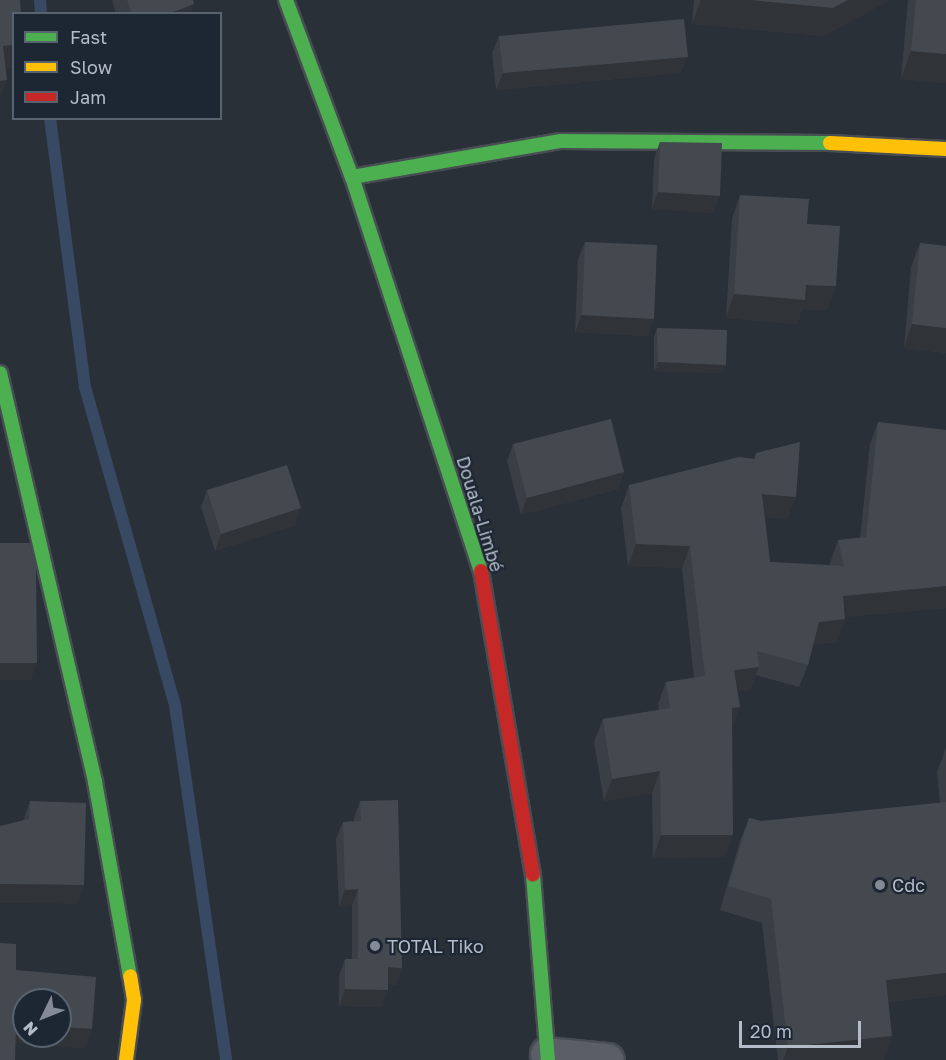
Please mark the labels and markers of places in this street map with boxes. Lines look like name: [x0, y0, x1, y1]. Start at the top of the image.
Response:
place label: Cdc: [892, 874, 925, 896]
marker: Cdc: [873, 878, 887, 892]
place label: TOTAL Tiko: [387, 935, 484, 957]
marker: TOTAL Tiko: [368, 939, 382, 953]

